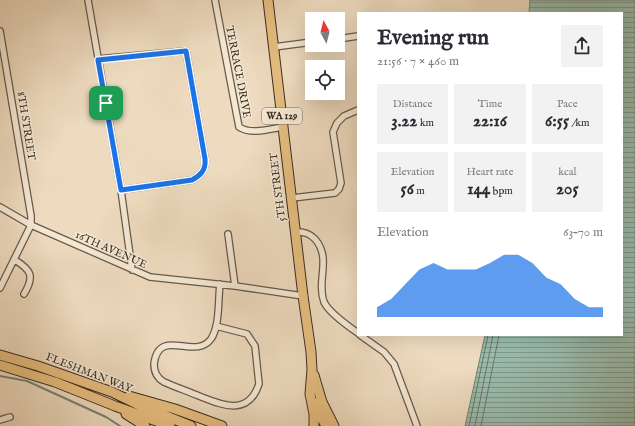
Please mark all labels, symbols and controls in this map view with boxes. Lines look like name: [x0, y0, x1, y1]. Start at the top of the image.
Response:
north arrow: [305, 12, 345, 52]
map controls: [305, 12, 345, 100]
text: Evening run: [377, 24, 489, 52]
street label: TERRACE DRIVE: [222, 25, 254, 120]
button: share: [561, 25, 603, 67]
text: 21:56 · 7 × 460 m: [377, 53, 459, 70]
button: locate: [305, 60, 345, 100]
pin: [89, 86, 123, 120]
street label: 8TH STREET: [14, 91, 38, 161]
icon: arrive: [95, 92, 117, 114]
text: Distance: [393, 97, 433, 111]
text: Time: [478, 97, 502, 111]
text: Pace: [557, 97, 578, 111]
road number: WA 129: [262, 108, 302, 124]
text: 3.22: [391, 111, 417, 132]
text: 22:16: [473, 111, 507, 132]
text: 6:55: [545, 111, 569, 132]
text: km: [417, 116, 434, 130]
text: /km: [569, 116, 590, 130]
street label: 5TH STREET: [267, 152, 289, 222]
text: Elevation: [391, 165, 434, 179]
text: Heart rate: [467, 165, 513, 179]
text: kcal: [558, 165, 577, 179]
text: 56: [401, 179, 414, 200]
text: 144: [467, 179, 490, 200]
text: 205: [556, 179, 579, 200]
text: m: [414, 184, 425, 198]
text: bpm: [490, 184, 513, 198]
text: Elevation: [377, 224, 429, 241]
text: 63–70 m: [563, 224, 603, 241]
street label: 16TH AVENUE: [73, 228, 149, 272]
street label: FLESHMAN WAY: [44, 350, 135, 396]

